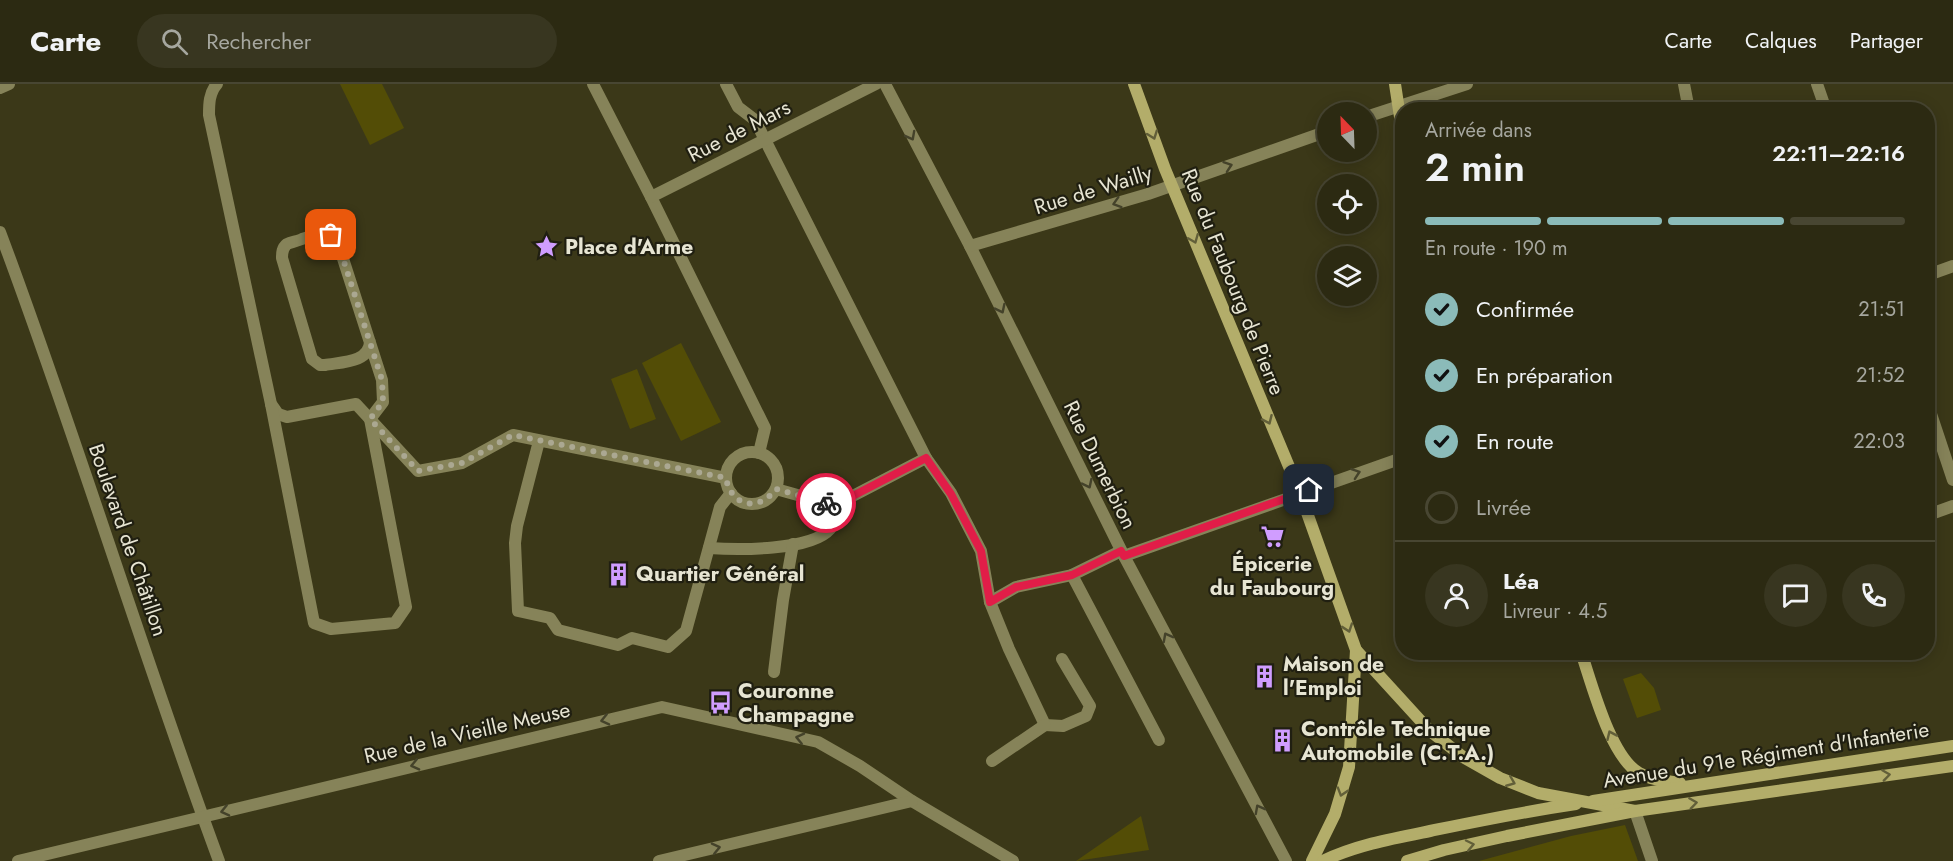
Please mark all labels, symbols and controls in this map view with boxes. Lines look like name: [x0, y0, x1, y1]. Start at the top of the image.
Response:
search box: [137, 14, 557, 68]
text: Carte: [30, 21, 101, 62]
icon: search: [158, 25, 191, 58]
text: Rechercher: [206, 25, 311, 57]
text: Carte: [1665, 26, 1712, 56]
text: Calques: [1745, 26, 1817, 56]
text: Partager: [1850, 26, 1923, 56]
street label: Rue de Mars: [682, 92, 796, 170]
north arrow: [1317, 102, 1377, 162]
map controls: [1317, 102, 1377, 306]
text: Arrivée dans: [1425, 116, 1532, 145]
one-way arrow: [1145, 129, 1158, 140]
one-way arrow: [904, 130, 916, 141]
text: 22:11–22:16: [1772, 137, 1905, 169]
text: 2 min: [1425, 139, 1525, 196]
street label: Rue de Wailly: [1030, 158, 1157, 222]
one-way arrow: [1222, 160, 1232, 173]
street label: Rue du Faubourg de Pierre: [1174, 164, 1292, 400]
button: locate: [1317, 174, 1377, 234]
one-way arrow: [1112, 196, 1123, 208]
pin: [305, 209, 356, 260]
icon: bag: [314, 218, 347, 251]
place label: Place d'Arme: [565, 232, 693, 262]
one-way arrow: [1187, 233, 1199, 244]
place icon: Place d'Arme: [534, 234, 560, 260]
text: En route · 190 m: [1425, 234, 1568, 263]
button: layers: [1317, 246, 1377, 306]
icon: check: [1425, 293, 1458, 326]
text: Confirmée: [1476, 293, 1574, 325]
text: 21:51: [1858, 295, 1905, 324]
one-way arrow: [994, 303, 1006, 314]
icon: check: [1425, 359, 1458, 392]
text: En préparation: [1476, 359, 1613, 391]
text: 21:52: [1856, 361, 1905, 390]
street label: Rue Dumerbion: [1056, 396, 1144, 534]
one-way arrow: [1261, 413, 1273, 424]
icon: check: [1425, 425, 1458, 458]
text: En route: [1476, 425, 1554, 457]
text: 22:03: [1853, 427, 1905, 456]
street label: Boulevard de Châtillon: [81, 440, 175, 640]
pin: [1283, 464, 1334, 515]
one-way arrow: [1350, 468, 1361, 481]
courier: [796, 473, 856, 533]
icon: home: [1292, 473, 1325, 506]
one-way arrow: [1081, 477, 1092, 488]
icon: bike: [810, 487, 843, 520]
text: Livrée: [1476, 491, 1531, 523]
supermarket icon: Épicerie du Faubourg: [1259, 523, 1285, 549]
place label: Épicerie du Faubourg: [1210, 549, 1334, 603]
place label: Quartier Général: [636, 559, 804, 589]
building icon: Quartier Général: [605, 561, 631, 587]
button: person: [1425, 564, 1488, 627]
button: chat: [1764, 564, 1827, 627]
button: phone: [1842, 564, 1905, 627]
text: Léa: [1503, 565, 1539, 597]
text: Livreur · 4.5: [1503, 597, 1607, 626]
one-way arrow: [1340, 622, 1353, 633]
one-way arrow: [1163, 633, 1174, 643]
place label: Maison de l'Emploi: [1283, 649, 1384, 703]
building icon: Maison de l'Emploi: [1252, 663, 1278, 689]
place label: Couronne Champagne: [738, 676, 854, 730]
bus stop icon: Couronne Champagne: [707, 690, 733, 716]
street label: Rue de la Vieille Meuse: [361, 695, 573, 771]
one-way arrow: [600, 713, 610, 726]
place label: Contrôle Technique Automobile (C.T.A.): [1300, 714, 1494, 768]
street label: Avenue du 91e Régiment d'Infanterie: [1601, 714, 1931, 796]
building icon: Contrôle Technique Automobile (C.T.A.): [1270, 728, 1296, 754]
one-way arrow: [1606, 730, 1618, 741]
one-way arrow: [795, 732, 805, 745]
one-way arrow: [410, 758, 420, 771]
one-way arrow: [1882, 770, 1891, 782]
one-way arrow: [1504, 775, 1515, 787]
one-way arrow: [1336, 786, 1349, 797]
one-way arrow: [1689, 798, 1698, 810]
one-way arrow: [221, 803, 231, 816]
one-way arrow: [1255, 805, 1266, 816]
one-way arrow: [1464, 839, 1474, 852]
one-way arrow: [711, 842, 721, 855]

